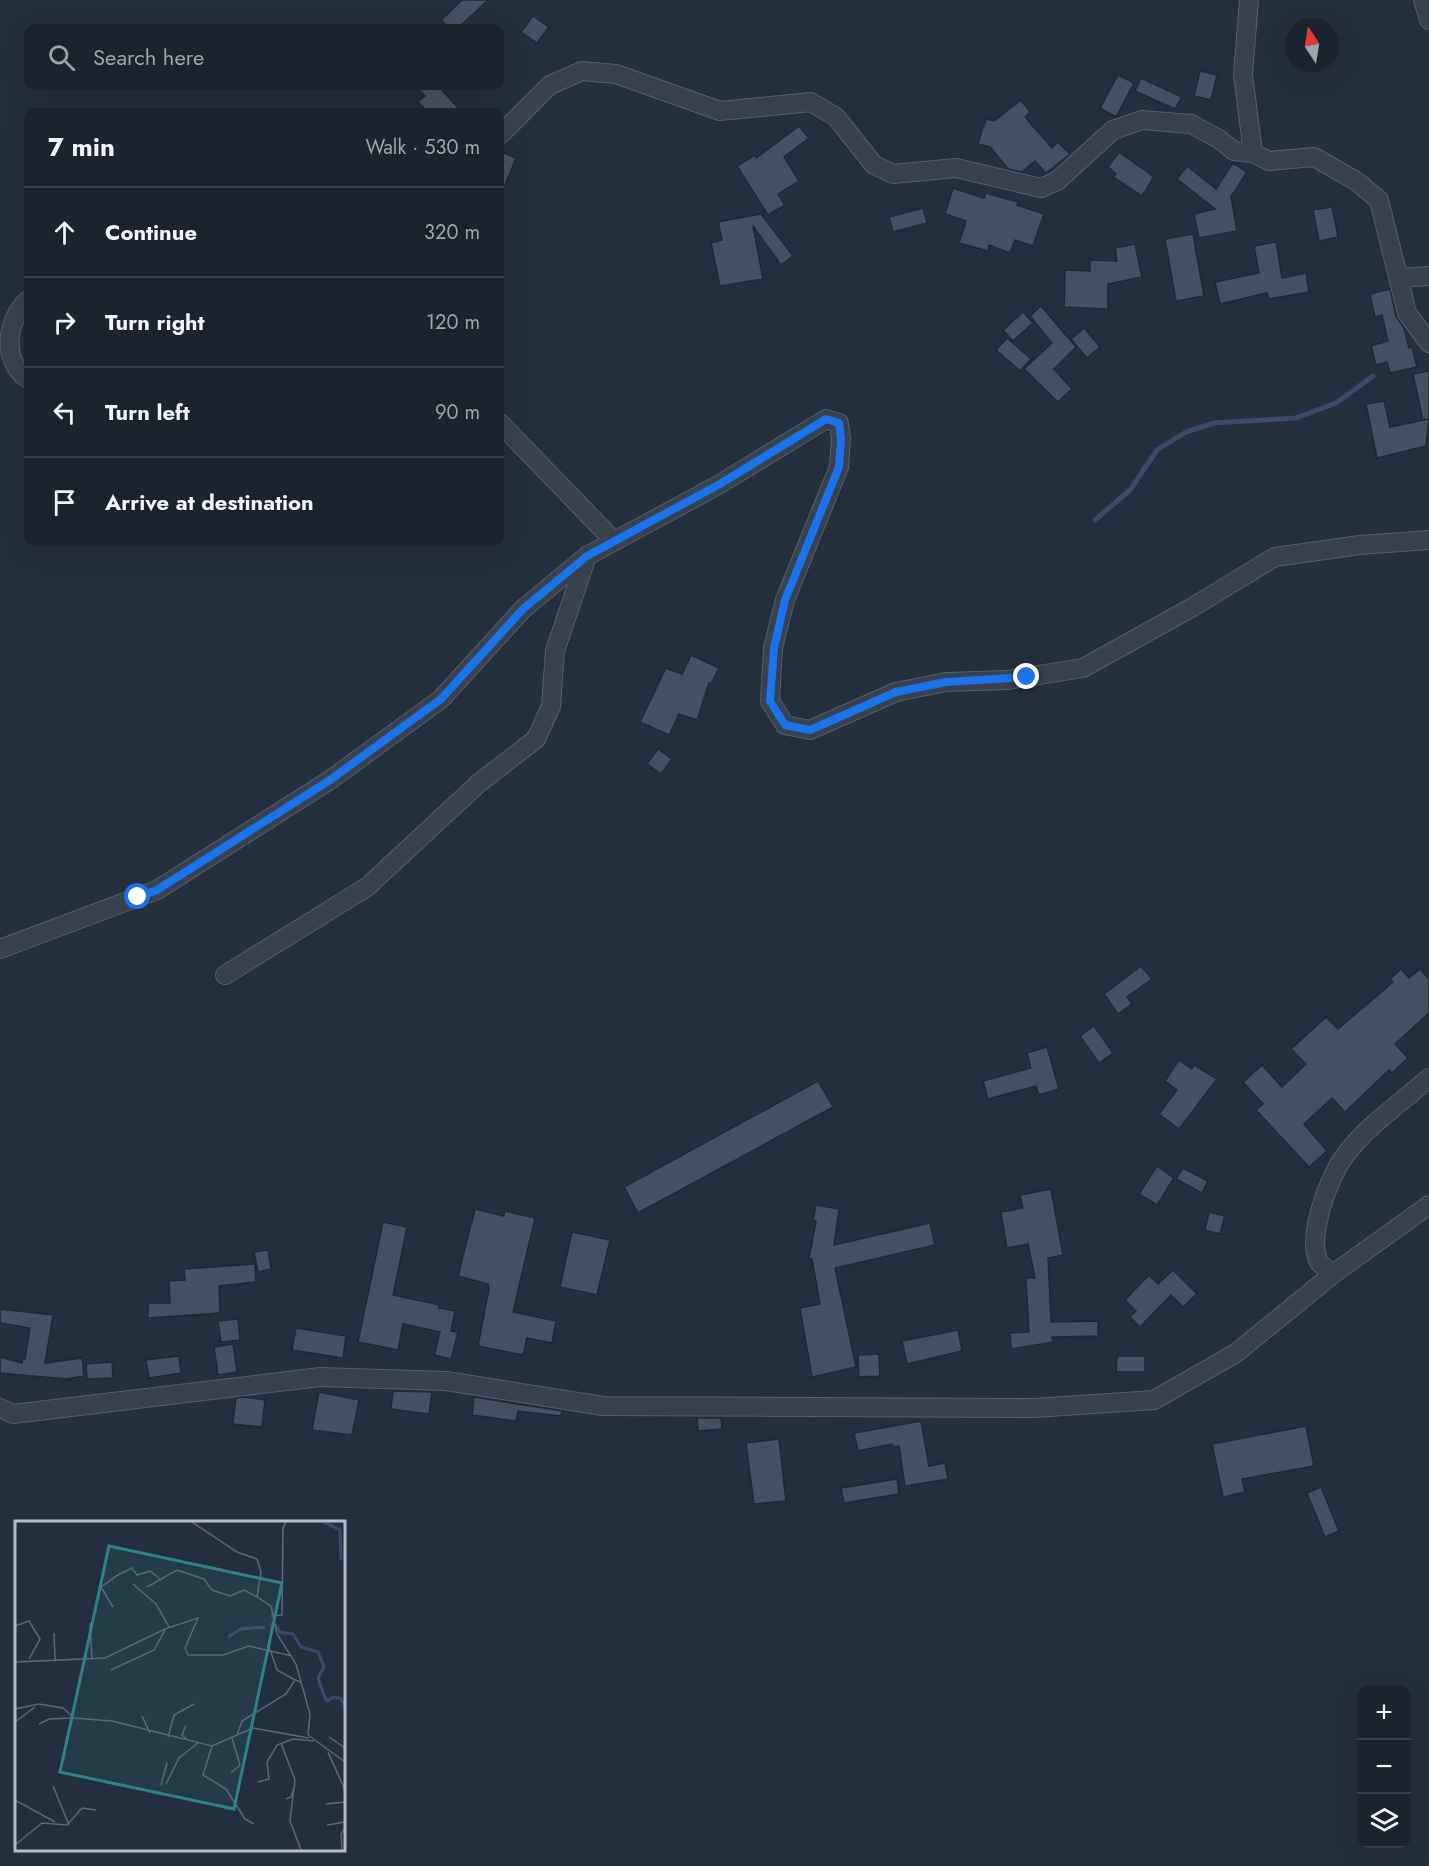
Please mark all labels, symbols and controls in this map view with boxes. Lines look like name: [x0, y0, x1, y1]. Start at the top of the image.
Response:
north arrow: [1285, 18, 1339, 72]
search box: [24, 24, 504, 90]
icon: search: [45, 41, 78, 74]
text: Search here: [93, 41, 204, 73]
text: 7 min: [48, 128, 115, 166]
text: Walk · 530 m: [365, 133, 480, 162]
icon: ahead: [48, 216, 81, 249]
text: Continue: [105, 216, 197, 248]
text: 320 m: [424, 218, 480, 247]
icon: right: [48, 306, 81, 339]
text: Turn right: [105, 306, 205, 338]
text: 120 m: [426, 308, 480, 337]
icon: left: [48, 396, 81, 429]
text: Turn left: [105, 396, 190, 428]
text: 90 m: [435, 398, 480, 427]
icon: arrive: [48, 486, 81, 519]
text: Arrive at destination: [105, 486, 314, 518]
route end: [1013, 663, 1039, 689]
route start: [124, 883, 150, 909]
inset map: [15, 1521, 345, 1851]
map controls: [1357, 1686, 1411, 1848]
button: +: [1357, 1686, 1411, 1740]
button: −: [1357, 1740, 1411, 1794]
button: layers: [1357, 1794, 1411, 1848]

